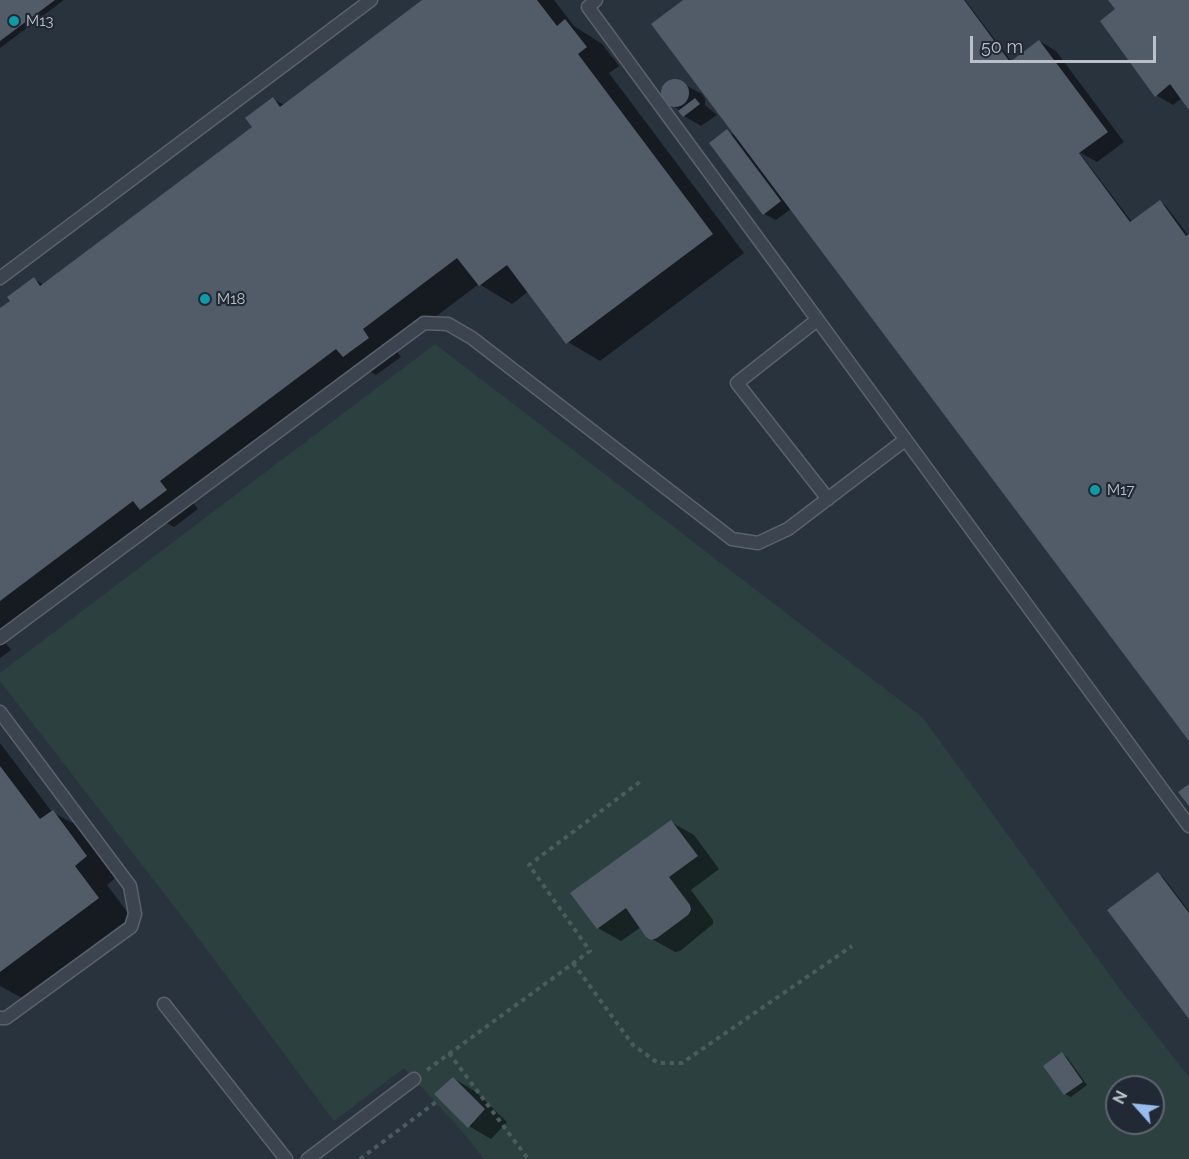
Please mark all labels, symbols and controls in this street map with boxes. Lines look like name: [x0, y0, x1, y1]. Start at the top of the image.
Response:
place label: M13: [26, 12, 54, 30]
marker: M13: [7, 14, 21, 28]
scale bar: [973, 24, 1159, 62]
text: 50 m: [981, 36, 1023, 57]
place label: M18: [217, 290, 245, 308]
marker: M18: [198, 292, 212, 306]
place label: M17: [1107, 481, 1135, 499]
marker: M17: [1088, 483, 1102, 497]
north arrow: [1105, 1075, 1165, 1135]
text: N: [1109, 1088, 1132, 1107]

